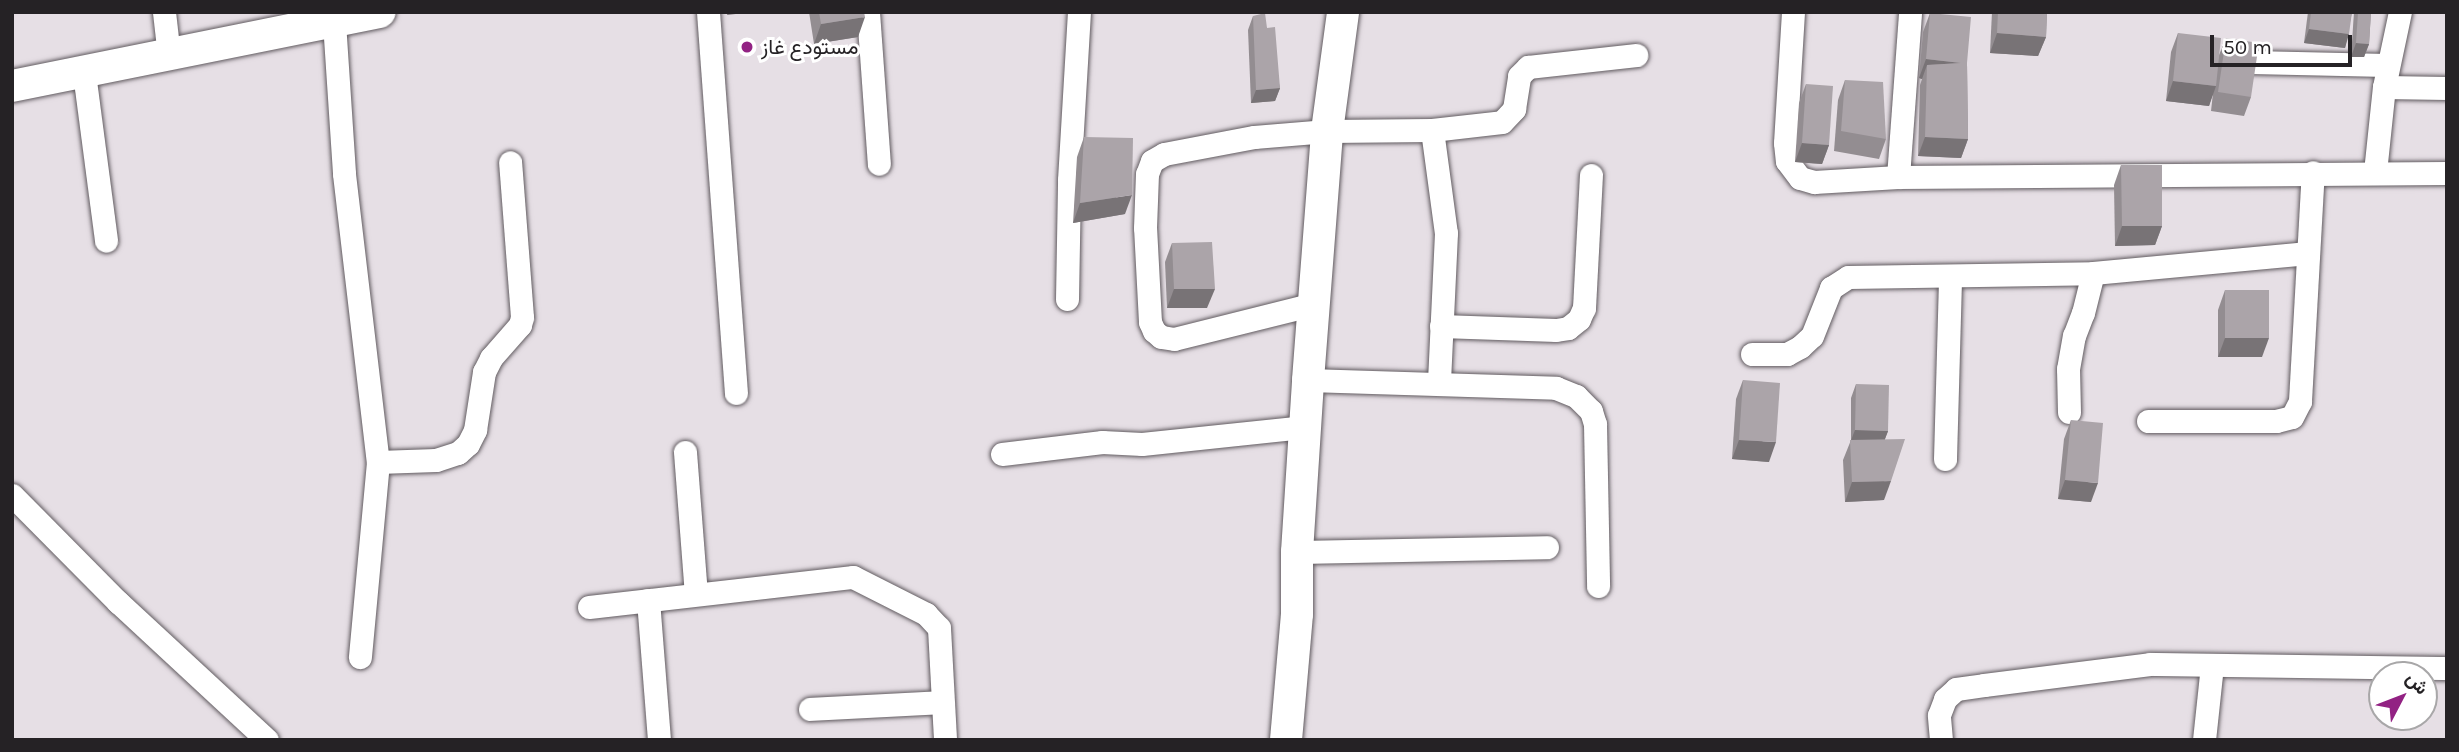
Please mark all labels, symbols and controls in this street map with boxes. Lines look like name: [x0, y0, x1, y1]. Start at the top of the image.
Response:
scale bar: [2214, 21, 2356, 65]
place label: مستودع غاز: [761, 34, 858, 60]
text: 50 m: [2223, 35, 2272, 59]
marker: مستودع غاز: [739, 39, 755, 55]
north arrow: [2368, 661, 2438, 731]
text: ش: [2401, 667, 2433, 699]

